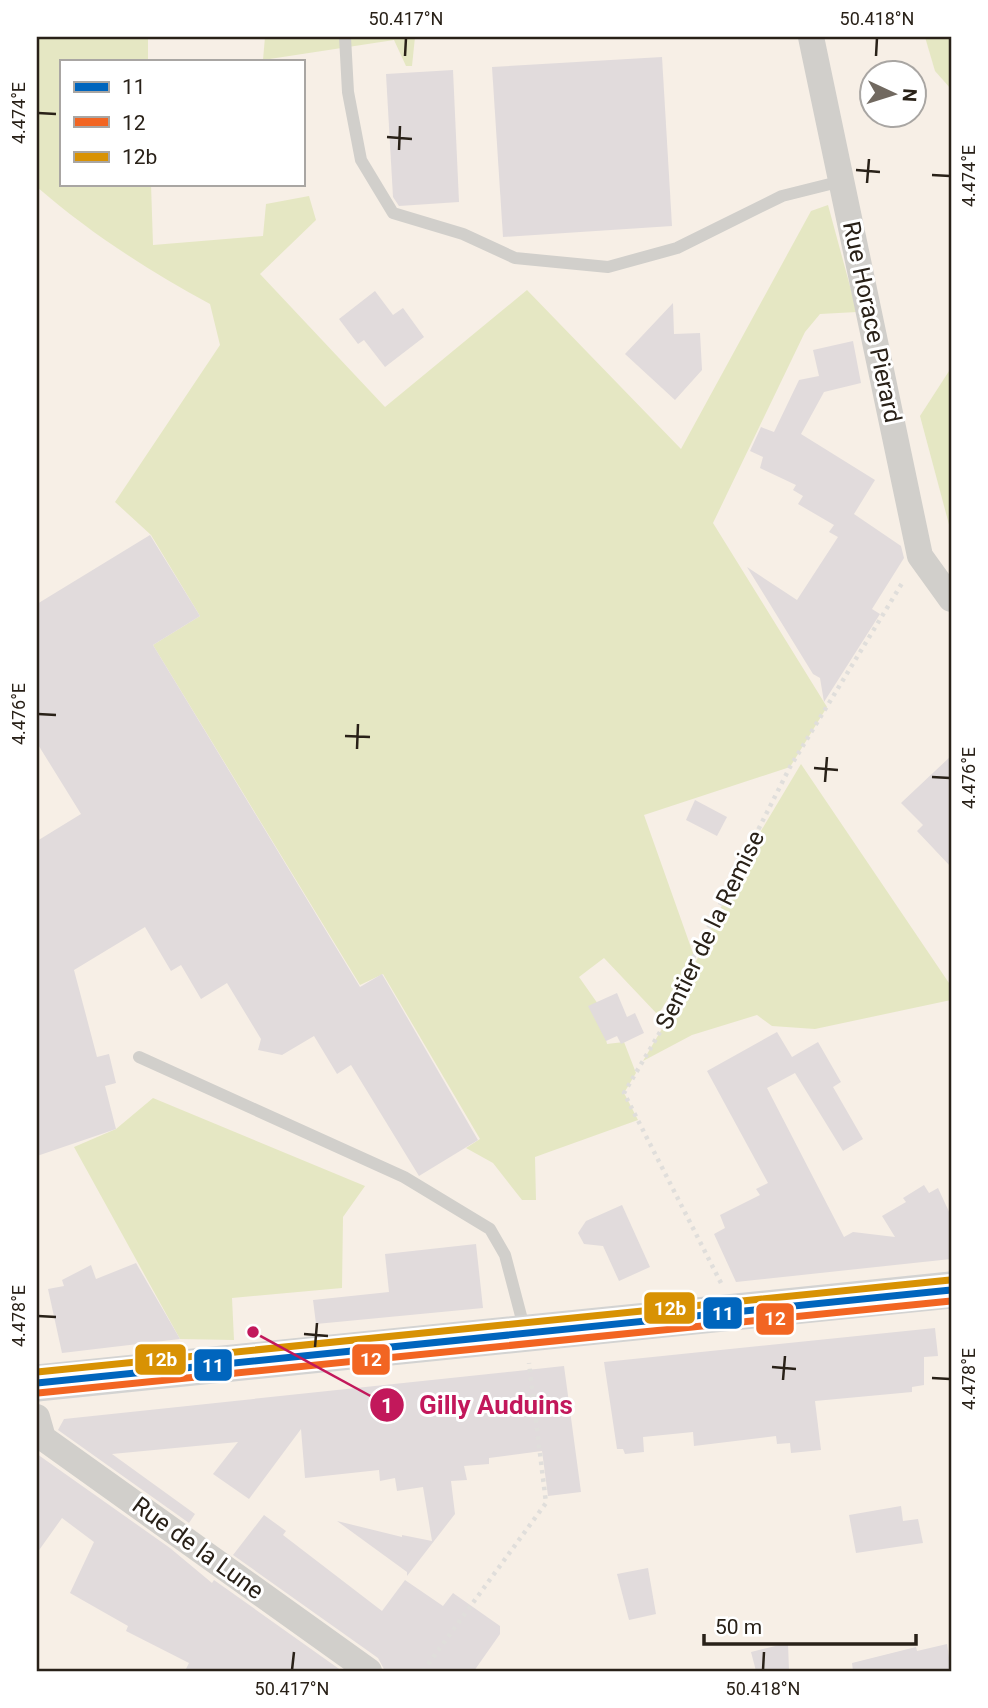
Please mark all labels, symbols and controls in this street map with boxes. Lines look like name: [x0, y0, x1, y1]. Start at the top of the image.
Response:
text: 50.417°N: [369, 8, 443, 29]
text: 50.418°N: [840, 8, 914, 29]
legend: [60, 60, 304, 186]
north arrow: [858, 60, 928, 130]
text: 11: [122, 75, 146, 99]
text: 4.474°E: [8, 82, 29, 144]
text: N: [898, 88, 921, 103]
text: 12: [122, 111, 146, 135]
text: 12b: [122, 145, 157, 169]
text: 4.474°E: [958, 145, 979, 207]
street label: Rue Horace Pierard: [837, 219, 907, 425]
text: 4.476°E: [8, 683, 29, 745]
text: 4.476°E: [958, 747, 979, 809]
street label: Sentier de la Remise: [650, 826, 770, 1034]
text: 4.478°E: [8, 1285, 29, 1347]
line badge: 12b: [643, 1291, 696, 1325]
line badge: 11: [702, 1296, 743, 1330]
text: 12b: [654, 1297, 687, 1320]
text: 11: [712, 1302, 734, 1325]
line badge: 12: [755, 1302, 795, 1336]
text: 12: [764, 1307, 786, 1330]
line badge: 12b: [134, 1343, 187, 1376]
line badge: 12: [351, 1343, 391, 1376]
text: 12b: [145, 1348, 178, 1371]
line badge: 11: [193, 1348, 233, 1382]
text: 12: [360, 1348, 382, 1371]
text: 4.478°E: [958, 1348, 979, 1410]
text: 11: [202, 1354, 224, 1377]
callout: Gilly Auduins: [370, 1382, 587, 1429]
text: Gilly Auduins: [419, 1390, 573, 1420]
text: 1: [381, 1394, 393, 1418]
street label: Rue de la Lune: [127, 1491, 269, 1605]
scale bar: [704, 1603, 916, 1647]
text: 50 m: [715, 1615, 762, 1639]
text: 50.417°N: [255, 1678, 329, 1699]
text: 50.418°N: [726, 1678, 800, 1699]

